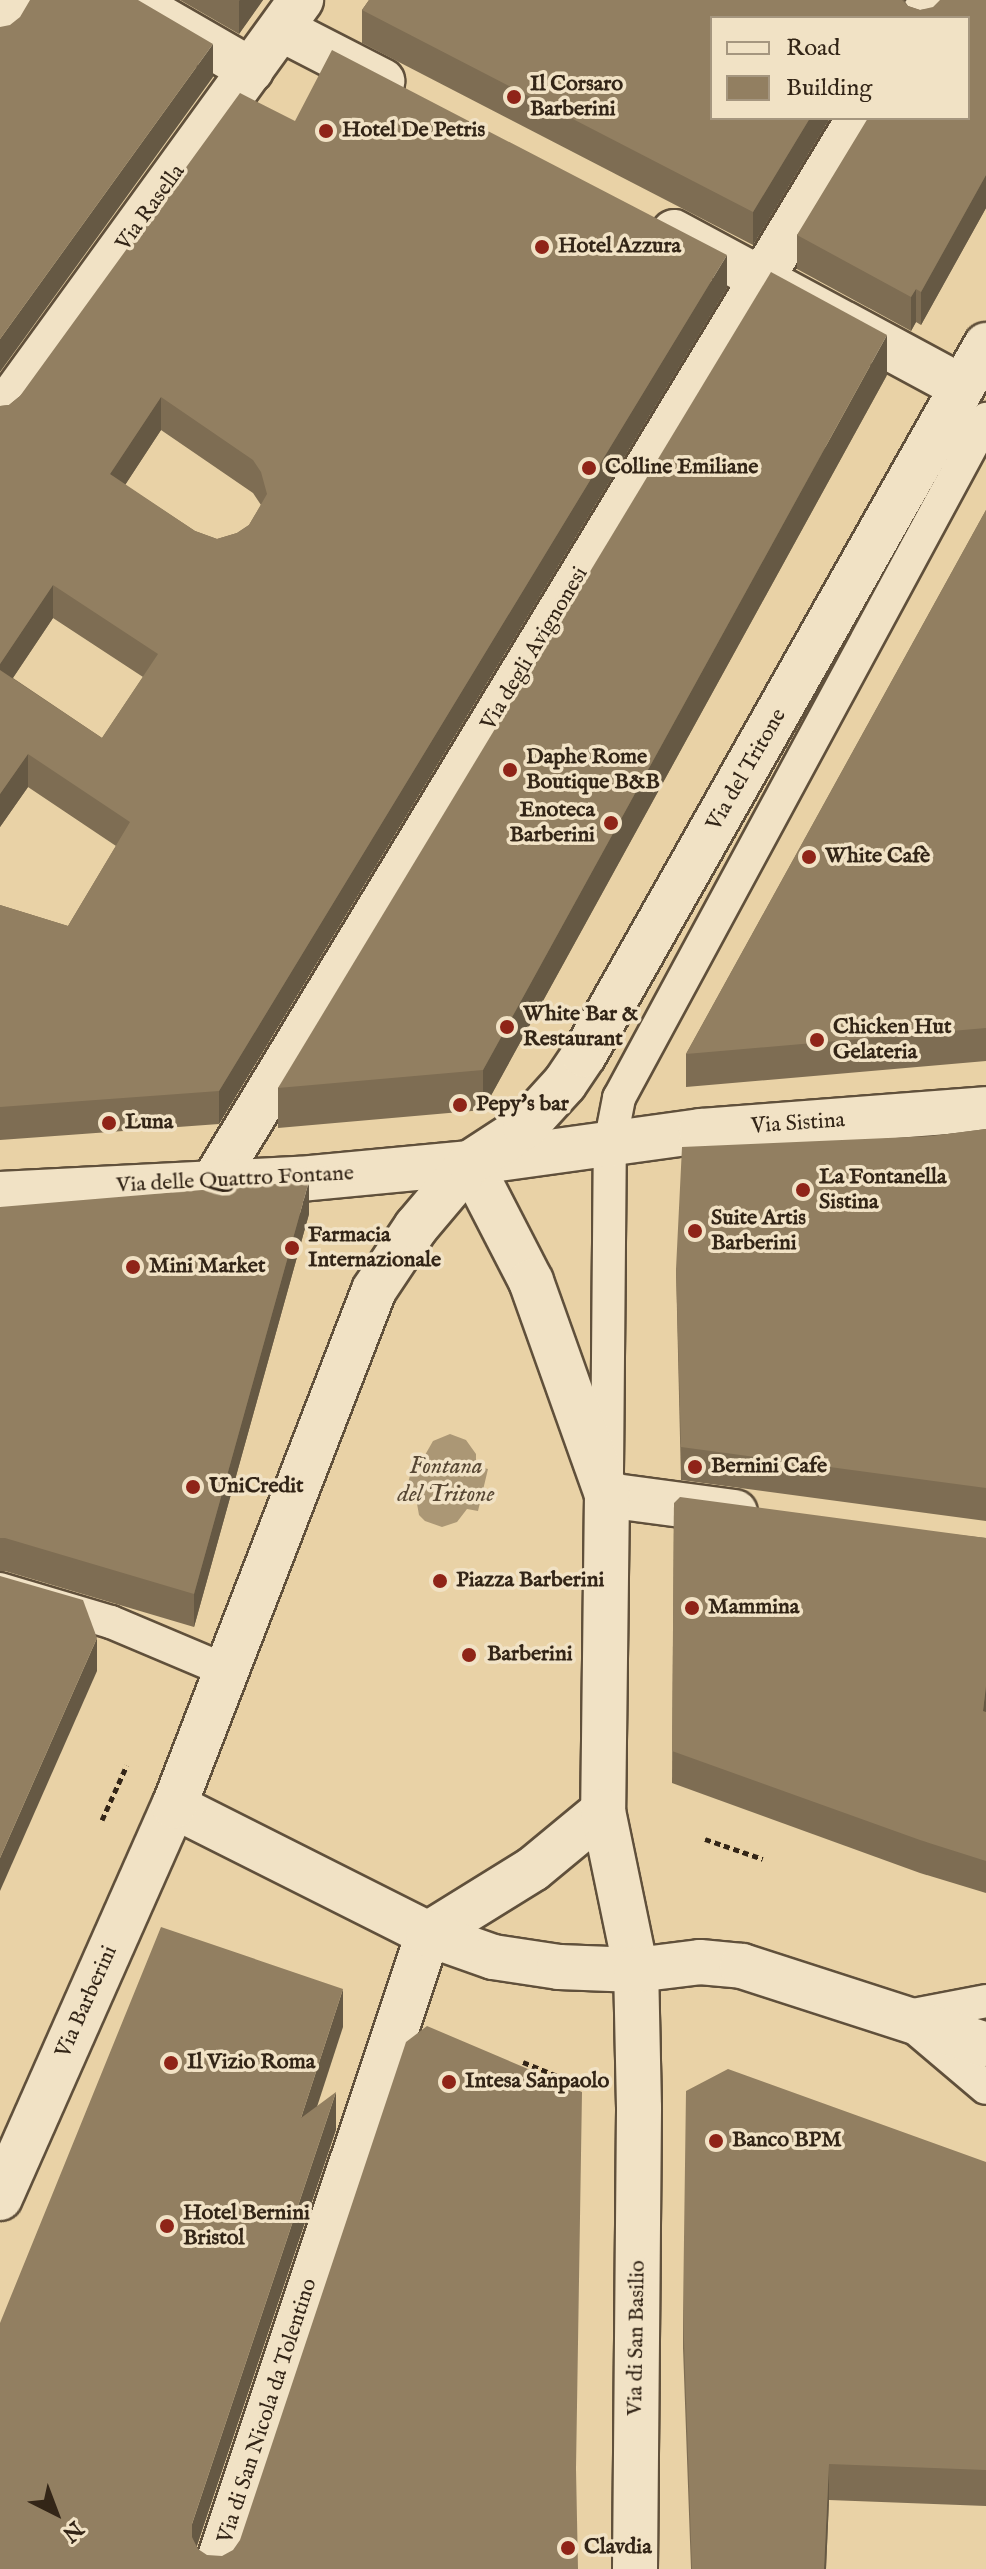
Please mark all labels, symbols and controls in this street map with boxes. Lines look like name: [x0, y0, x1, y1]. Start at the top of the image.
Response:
legend: [710, 16, 970, 120]
text: Road: [786, 33, 840, 64]
place label: Il Corsaro Barberini: [530, 71, 623, 122]
text: Building: [786, 73, 872, 104]
marker: Il Corsaro Barberini: [505, 88, 523, 106]
place label: Hotel De Petris: [342, 118, 485, 144]
marker: Hotel De Petris: [317, 122, 335, 140]
street label: Via Rasella: [111, 160, 191, 256]
place label: Hotel Azzura: [558, 234, 681, 260]
marker: Hotel Azzura: [533, 238, 551, 256]
place label: Colline Emiliane: [605, 455, 758, 481]
marker: Colline Emiliane: [580, 459, 598, 477]
street label: Via degli Avignonesi: [476, 562, 594, 736]
street label: Via del Tritone: [701, 704, 793, 836]
place label: Daphe Rome Boutique B&B: [526, 744, 660, 796]
marker: Daphe Rome Boutique B&B: [501, 761, 519, 779]
place label: Enoteca Barberini: [509, 797, 595, 848]
marker: Enoteca Barberini: [602, 814, 620, 832]
place label: White Cafè: [825, 844, 930, 870]
marker: White Cafè: [800, 848, 818, 866]
place label: White Bar & Restaurant: [523, 1001, 638, 1052]
place label: Chicken Hut Gelateria: [833, 1014, 951, 1066]
marker: White Bar & Restaurant: [498, 1018, 516, 1036]
marker: Chicken Hut Gelateria: [808, 1031, 826, 1049]
place label: Pepy's bar: [476, 1092, 569, 1118]
marker: Pepy's bar: [451, 1096, 469, 1114]
street label: Via Sistina: [750, 1108, 846, 1140]
place label: Luna: [125, 1110, 173, 1136]
marker: Luna: [100, 1114, 118, 1132]
street label: Via delle Quattro Fontane: [115, 1161, 355, 1199]
place label: La Fontanella Sistina: [819, 1164, 947, 1216]
marker: La Fontanella Sistina: [794, 1181, 812, 1199]
place label: Suite Artis Barberini: [711, 1205, 806, 1256]
place label: Farmacia Internazionale: [308, 1222, 441, 1274]
marker: Suite Artis Barberini: [686, 1222, 704, 1240]
marker: Farmacia Internazionale: [283, 1239, 301, 1257]
place label: Mini Market: [149, 1254, 265, 1280]
marker: Mini Market: [124, 1258, 142, 1276]
water label: Fontana del Tritone: [397, 1453, 495, 1509]
place label: Bernini Cafe: [711, 1454, 827, 1480]
marker: Bernini Cafe: [686, 1458, 704, 1476]
place label: UniCredit: [209, 1474, 304, 1500]
marker: UniCredit: [184, 1478, 202, 1496]
place label: Piazza Barberini: [456, 1568, 604, 1594]
marker: Piazza Barberini: [431, 1572, 449, 1590]
place label: Mammina: [708, 1595, 799, 1621]
marker: Mammina: [683, 1599, 701, 1617]
place label: Barberini: [487, 1642, 573, 1668]
marker: Barberini: [458, 1644, 480, 1666]
street label: Via Barberini: [51, 1942, 123, 2062]
place label: Il Vizio Roma: [187, 2050, 315, 2076]
marker: Il Vizio Roma: [162, 2054, 180, 2072]
place label: Intesa Sanpaolo: [465, 2069, 609, 2095]
marker: Intesa Sanpaolo: [440, 2073, 458, 2091]
place label: Banco BPM: [732, 2128, 842, 2154]
marker: Banco BPM: [707, 2132, 725, 2150]
place label: Hotel Bernini Bristol: [183, 2200, 310, 2252]
marker: Hotel Bernini Bristol: [158, 2217, 176, 2235]
street label: Via di San Basilio: [622, 2260, 652, 2416]
street label: Via di San Nicola da Tolentino: [213, 2275, 323, 2547]
north arrow: [16, 2473, 96, 2553]
text: N: [56, 2514, 89, 2548]
place label: Clavdia: [584, 2535, 652, 2561]
marker: Clavdia: [559, 2539, 577, 2557]

